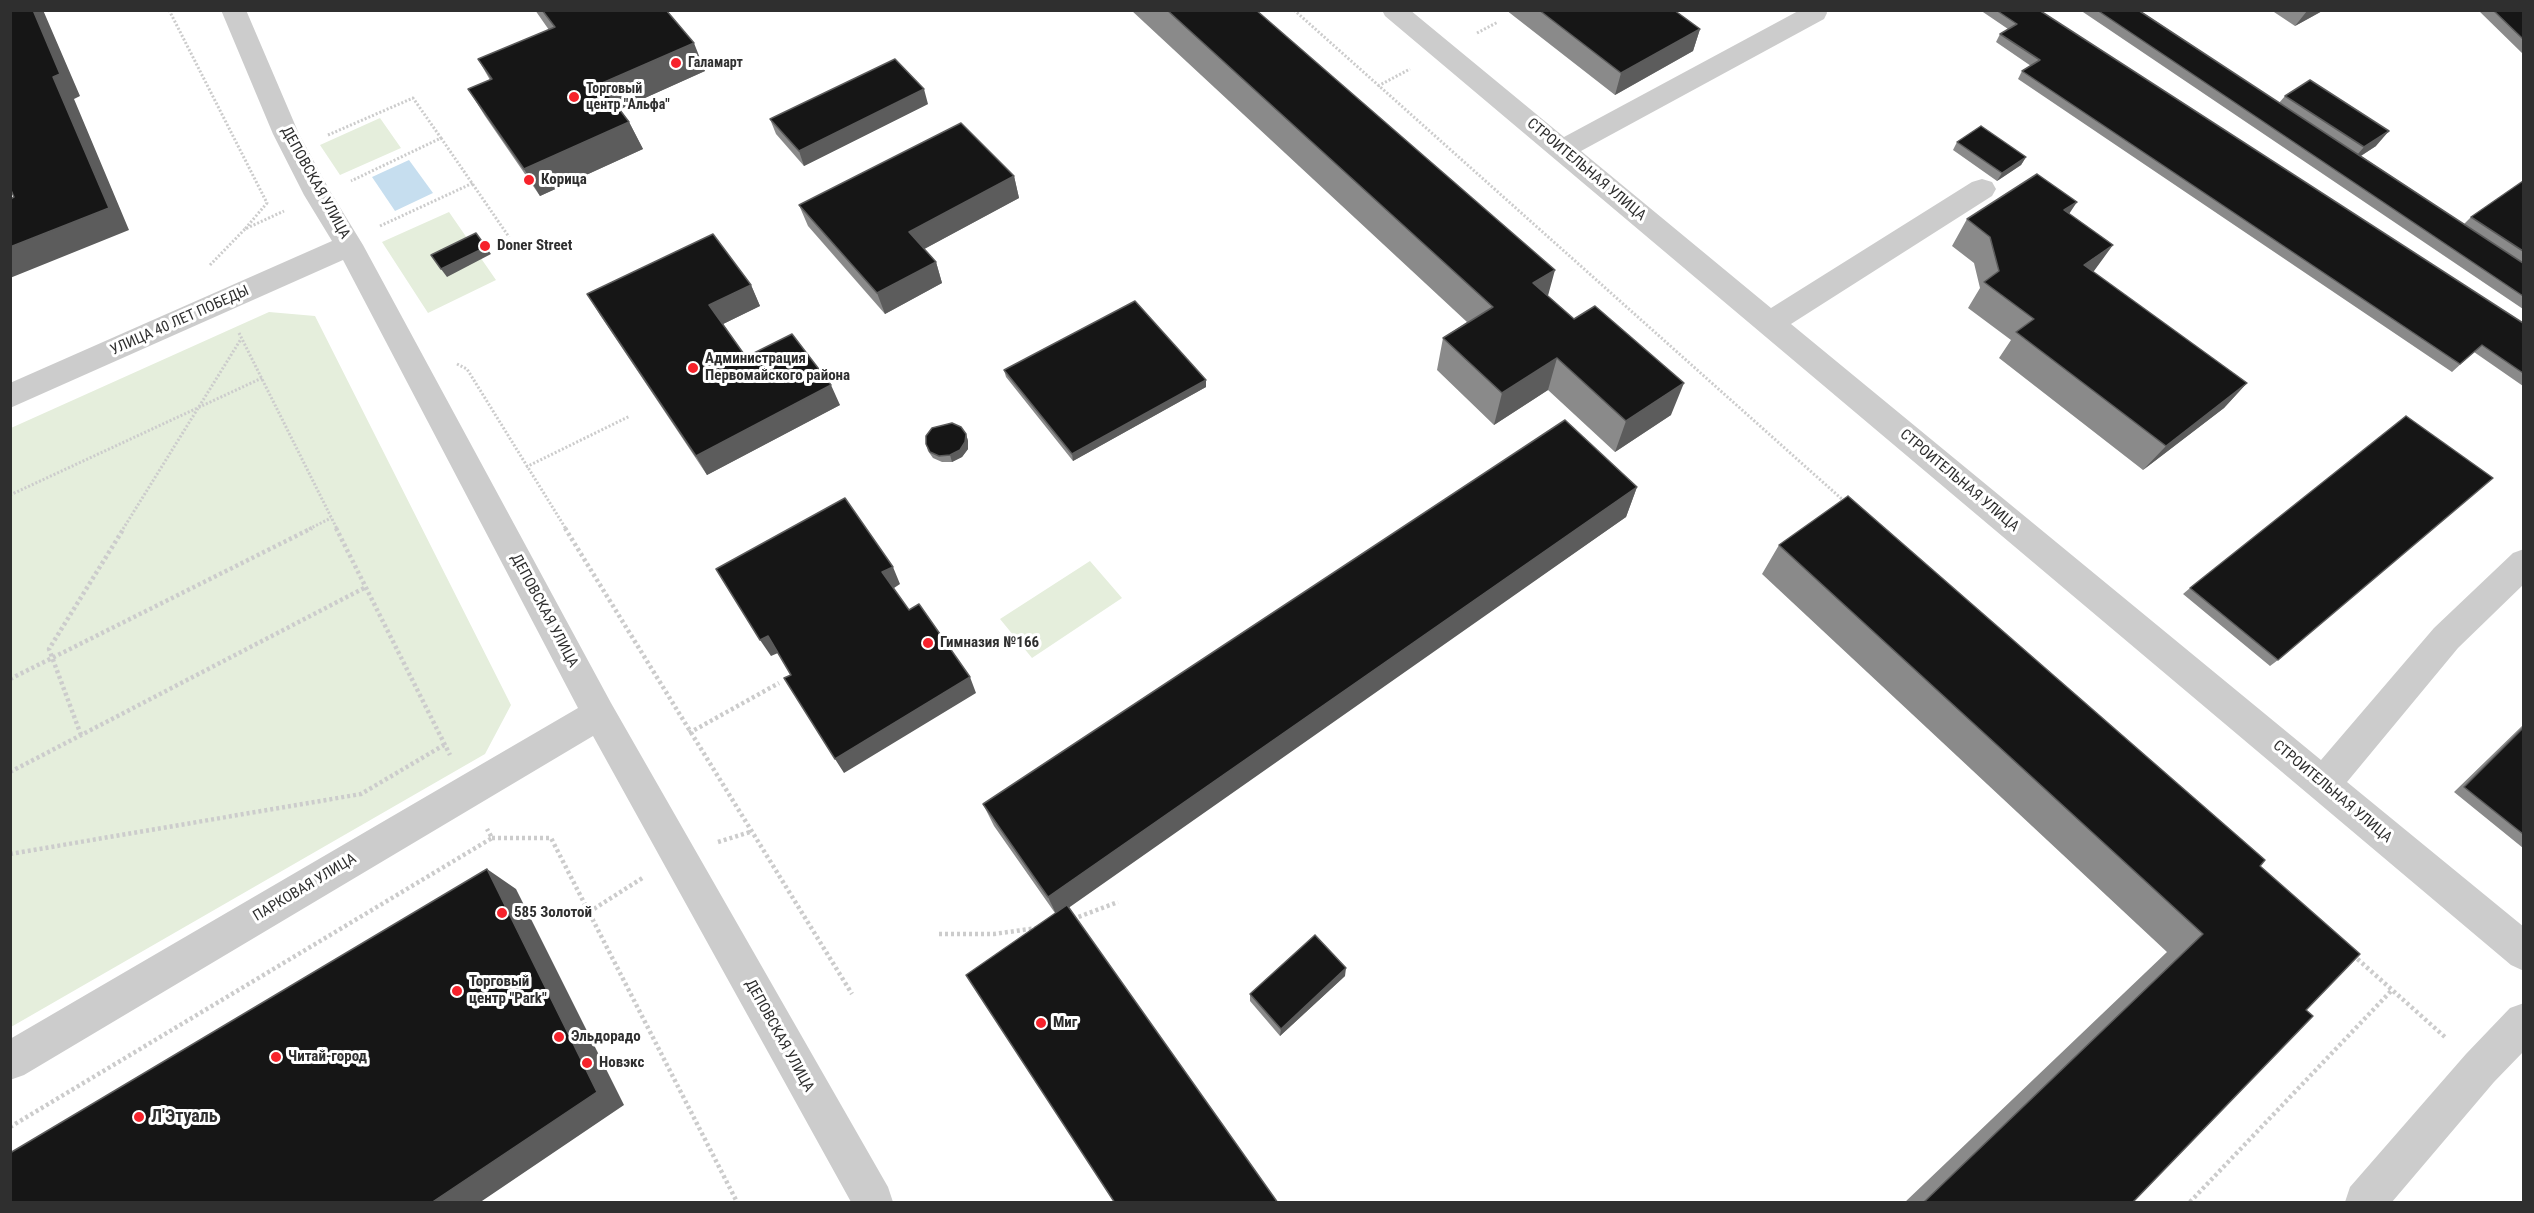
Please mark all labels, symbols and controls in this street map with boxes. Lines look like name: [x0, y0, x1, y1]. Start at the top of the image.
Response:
place label: Галамарт: [688, 55, 743, 71]
marker: Галамарт: [669, 56, 683, 70]
place label: Торговый центр "Альфа": [586, 81, 670, 114]
marker: Торговый центр "Альфа": [567, 90, 581, 104]
street label: СТРОИТЕЛЬНАЯ УЛИЦА: [1523, 115, 1649, 225]
street label: ДЕПОВСКАЯ УЛИЦА: [277, 124, 353, 242]
place label: Корица: [541, 171, 587, 189]
marker: Корица: [522, 173, 536, 187]
place label: Doner Street: [497, 237, 572, 255]
marker: Doner Street: [478, 239, 492, 253]
street label: УЛИЦА 40 ЛЕТ ПОБЕДЫ: [108, 282, 252, 360]
place label: Администрация Первомайского района: [705, 350, 850, 385]
marker: Администрация Первомайского района: [686, 361, 700, 375]
street label: СТРОИТЕЛЬНАЯ УЛИЦА: [1896, 426, 2022, 536]
street label: ДЕПОВСКАЯ УЛИЦА: [506, 551, 582, 671]
place label: Гимназия №166: [940, 634, 1039, 652]
marker: Гимназия №166: [921, 636, 935, 650]
street label: СТРОИТЕЛЬНАЯ УЛИЦА: [2269, 737, 2395, 847]
street label: ПАРКОВАЯ УЛИЦА: [250, 850, 360, 926]
place label: 585 Золотой: [514, 904, 592, 922]
marker: 585 Золотой: [495, 906, 509, 920]
place label: Торговый центр "Park": [469, 973, 547, 1008]
street label: ДЕПОВСКАЯ УЛИЦА: [741, 977, 817, 1095]
marker: Торговый центр "Park": [450, 984, 464, 998]
place label: Миг: [1053, 1014, 1077, 1032]
marker: Миг: [1034, 1016, 1048, 1030]
place label: Эльдорадо: [571, 1028, 641, 1046]
marker: Эльдорадо: [552, 1030, 566, 1044]
place label: Читай-город: [288, 1048, 367, 1066]
marker: Читай-город: [269, 1050, 283, 1064]
place label: Новэкс: [599, 1054, 644, 1072]
marker: Новэкс: [580, 1056, 594, 1070]
place label: Л'Этуаль: [151, 1106, 218, 1128]
marker: Л'Этуаль: [132, 1110, 146, 1124]

